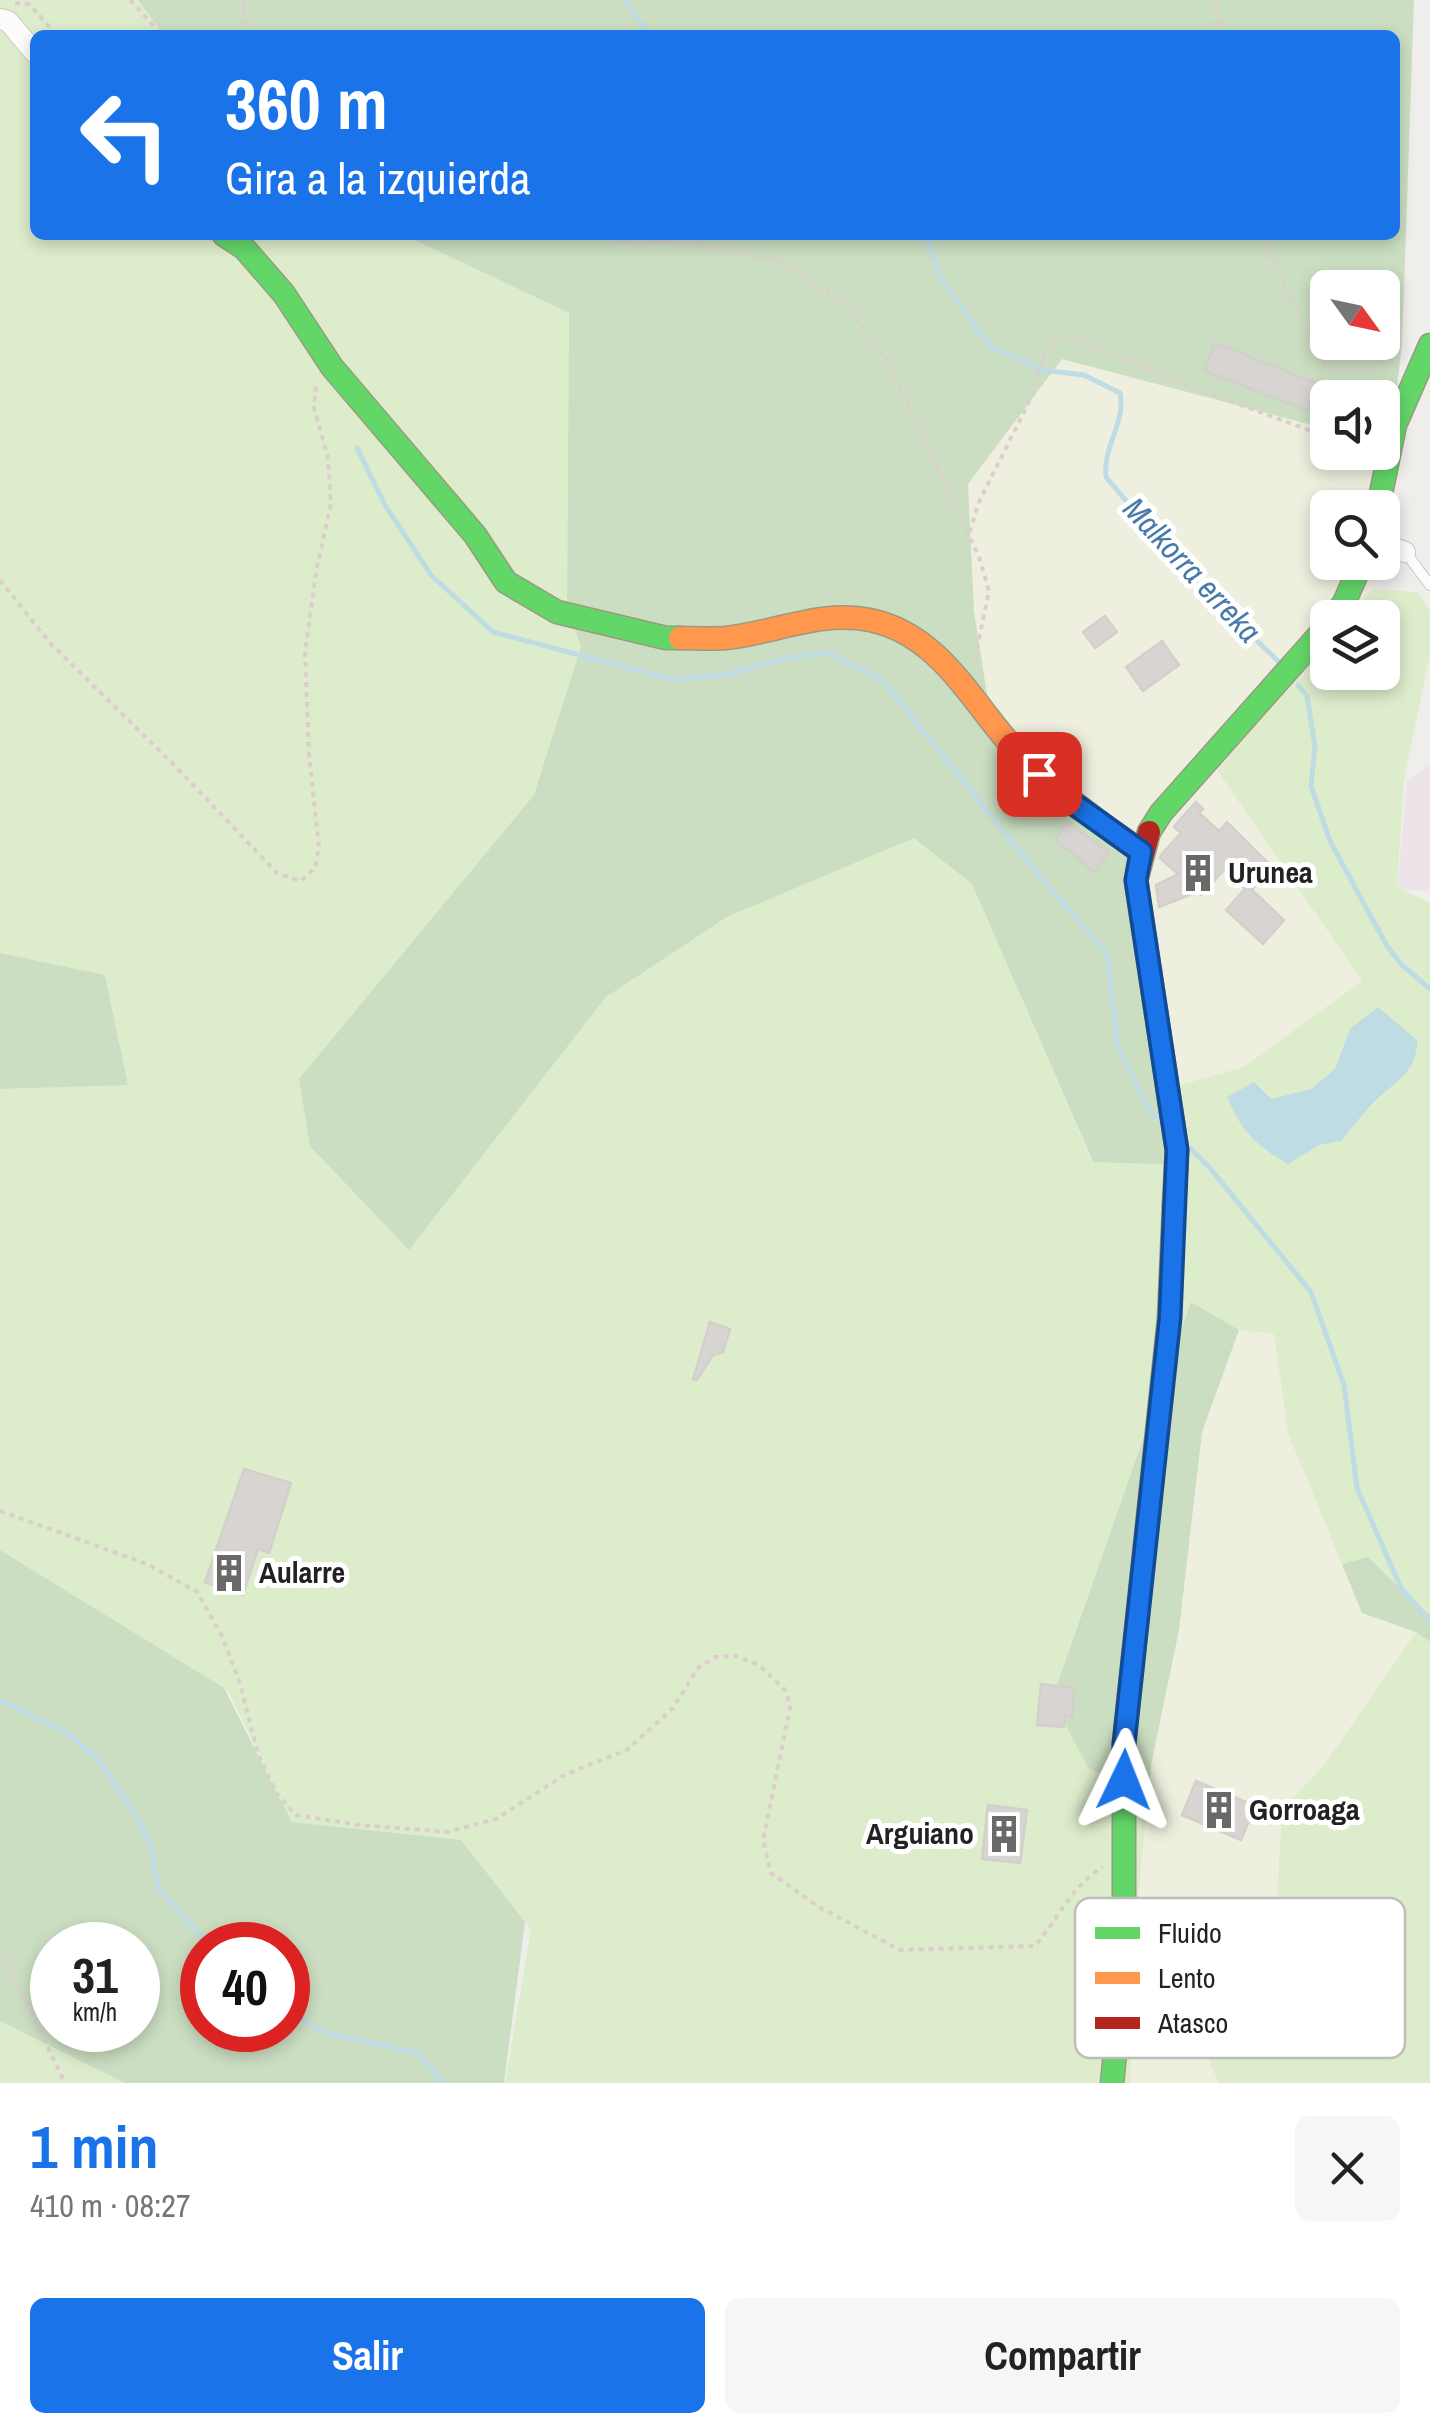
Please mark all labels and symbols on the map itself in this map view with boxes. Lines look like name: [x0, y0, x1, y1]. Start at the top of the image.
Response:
north arrow: [1310, 270, 1400, 360]
water label: Malkorra erreka: [1114, 488, 1271, 652]
pin: [997, 732, 1082, 817]
building icon: Urunea: [1177, 852, 1219, 894]
place label: Urunea: [1228, 852, 1313, 892]
building icon: Aularre: [208, 1552, 250, 1594]
place label: Aularre: [259, 1552, 345, 1592]
position arrow: [1072, 1728, 1176, 1832]
building icon: Gorroaga: [1198, 1789, 1240, 1831]
place label: Gorroaga: [1249, 1789, 1360, 1829]
place label: Arguiano: [866, 1813, 974, 1853]
building icon: Arguiano: [983, 1813, 1025, 1855]
legend: [1075, 1898, 1405, 2058]
text: Fluido: [1158, 1914, 1222, 1952]
speed limit sign: 40: [180, 1922, 310, 2052]
text: Lento: [1158, 1959, 1215, 1997]
text: Atasco: [1157, 2004, 1228, 2042]

